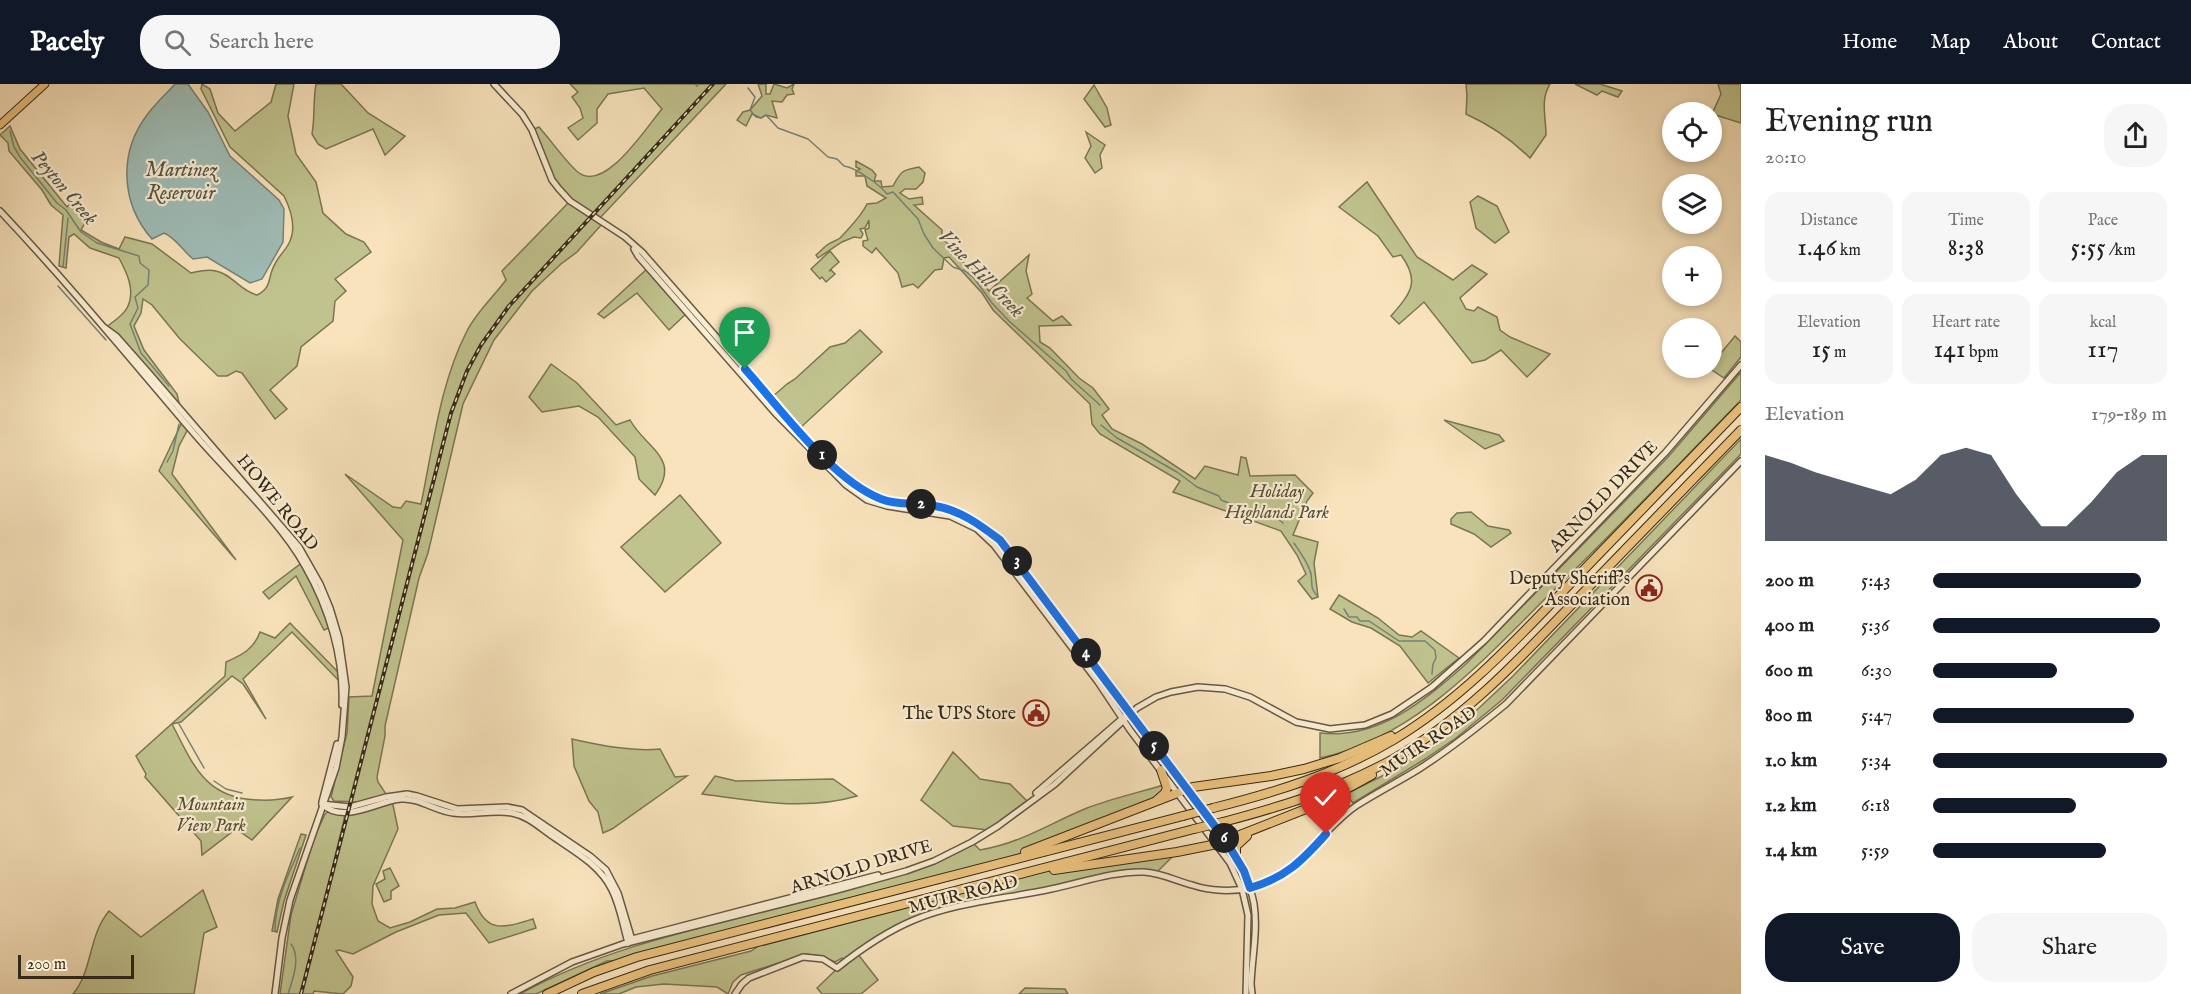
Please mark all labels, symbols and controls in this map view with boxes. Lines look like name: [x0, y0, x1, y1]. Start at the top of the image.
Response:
search box: [140, 15, 560, 69]
text: Pacely: [30, 25, 104, 60]
icon: search: [161, 26, 194, 59]
text: Search here: [209, 28, 314, 56]
text: Home: [1842, 29, 1897, 56]
text: Map: [1930, 29, 1970, 56]
text: About: [2003, 29, 2058, 56]
text: Contact: [2091, 29, 2161, 56]
text: Evening run: [1765, 101, 1933, 143]
map controls: [1662, 102, 1722, 378]
button: locate: [1662, 102, 1722, 162]
button: share: [2104, 104, 2167, 167]
water label: Peyton Creek: [25, 145, 102, 231]
text: 20:10: [1765, 145, 1807, 170]
water label: Martinez Reservoir: [145, 158, 219, 206]
button: layers: [1662, 174, 1722, 234]
text: Distance: [1800, 211, 1858, 231]
text: Time: [1948, 211, 1984, 231]
text: Pace: [2088, 211, 2118, 231]
water label: Vine Hill Creek: [933, 225, 1029, 323]
text: 1.46: [1797, 231, 1836, 264]
text: 8:38: [1948, 231, 1984, 264]
text: 5:55: [2071, 231, 2106, 264]
text: km: [1836, 241, 1861, 261]
text: /km: [2106, 241, 2136, 261]
button: +: [1662, 246, 1722, 306]
pin: [719, 307, 770, 369]
text: Elevation: [1797, 313, 1861, 333]
text: Heart rate: [1932, 313, 2000, 333]
text: kcal: [2090, 313, 2116, 333]
icon: arrive: [728, 316, 761, 349]
button: −: [1662, 318, 1722, 378]
text: 15: [1812, 333, 1831, 366]
text: 141: [1933, 333, 1966, 366]
text: 117: [2087, 333, 2119, 366]
text: m: [1831, 343, 1846, 363]
text: bpm: [1966, 343, 1999, 363]
text: Elevation: [1765, 402, 1844, 427]
text: 179–189 m: [2091, 402, 2167, 427]
street label: ARNOLD DRIVE: [1544, 436, 1663, 559]
pin: 1: [807, 440, 837, 470]
text: 1: [819, 445, 825, 465]
street label: HOWE ROAD: [231, 450, 323, 556]
park label: Holiday Highlands Park: [1224, 481, 1329, 525]
pin: 2: [906, 489, 936, 519]
text: 2: [917, 494, 925, 514]
pin: 3: [1002, 546, 1032, 576]
text: 3: [1014, 551, 1020, 571]
place label: Deputy Sheriff's Association: [1509, 568, 1630, 612]
text: 200 m: [1765, 568, 1814, 593]
text: 5:43: [1861, 568, 1891, 593]
public building icon: Deputy Sheriff's Association: [1634, 573, 1664, 603]
text: 400 m: [1765, 613, 1814, 638]
text: 5:36: [1861, 613, 1889, 638]
pin: 4: [1071, 638, 1101, 668]
text: 4: [1082, 643, 1090, 663]
text: 600 m: [1765, 658, 1813, 683]
text: 6:30: [1861, 658, 1892, 683]
public building icon: The UPS Store: [1021, 698, 1051, 728]
street label: MUIR ROAD: [1376, 701, 1482, 783]
place label: The UPS Store: [902, 703, 1016, 726]
text: 800 m: [1765, 703, 1812, 728]
text: 5:47: [1861, 703, 1892, 728]
pin: 5: [1139, 731, 1169, 761]
text: 5: [1151, 736, 1157, 756]
text: 1.0 km: [1765, 748, 1817, 773]
text: 5:34: [1861, 748, 1891, 773]
pin: [1300, 772, 1351, 834]
icon: check: [1309, 781, 1342, 814]
text: 1.2 km: [1765, 793, 1817, 818]
text: 6:18: [1861, 793, 1890, 818]
park label: Mountain View Park: [176, 794, 246, 838]
pin: 6: [1209, 823, 1239, 853]
text: 6: [1221, 828, 1227, 848]
street label: ARNOLD DRIVE: [787, 835, 935, 900]
text: 1.4 km: [1765, 838, 1817, 863]
text: 5:59: [1861, 838, 1890, 863]
street label: MUIR ROAD: [906, 871, 1020, 920]
button: Save: [1765, 913, 1960, 982]
button: Share: [1972, 913, 2167, 982]
scale bar: [18, 952, 134, 980]
text: 200 m: [27, 955, 66, 975]

